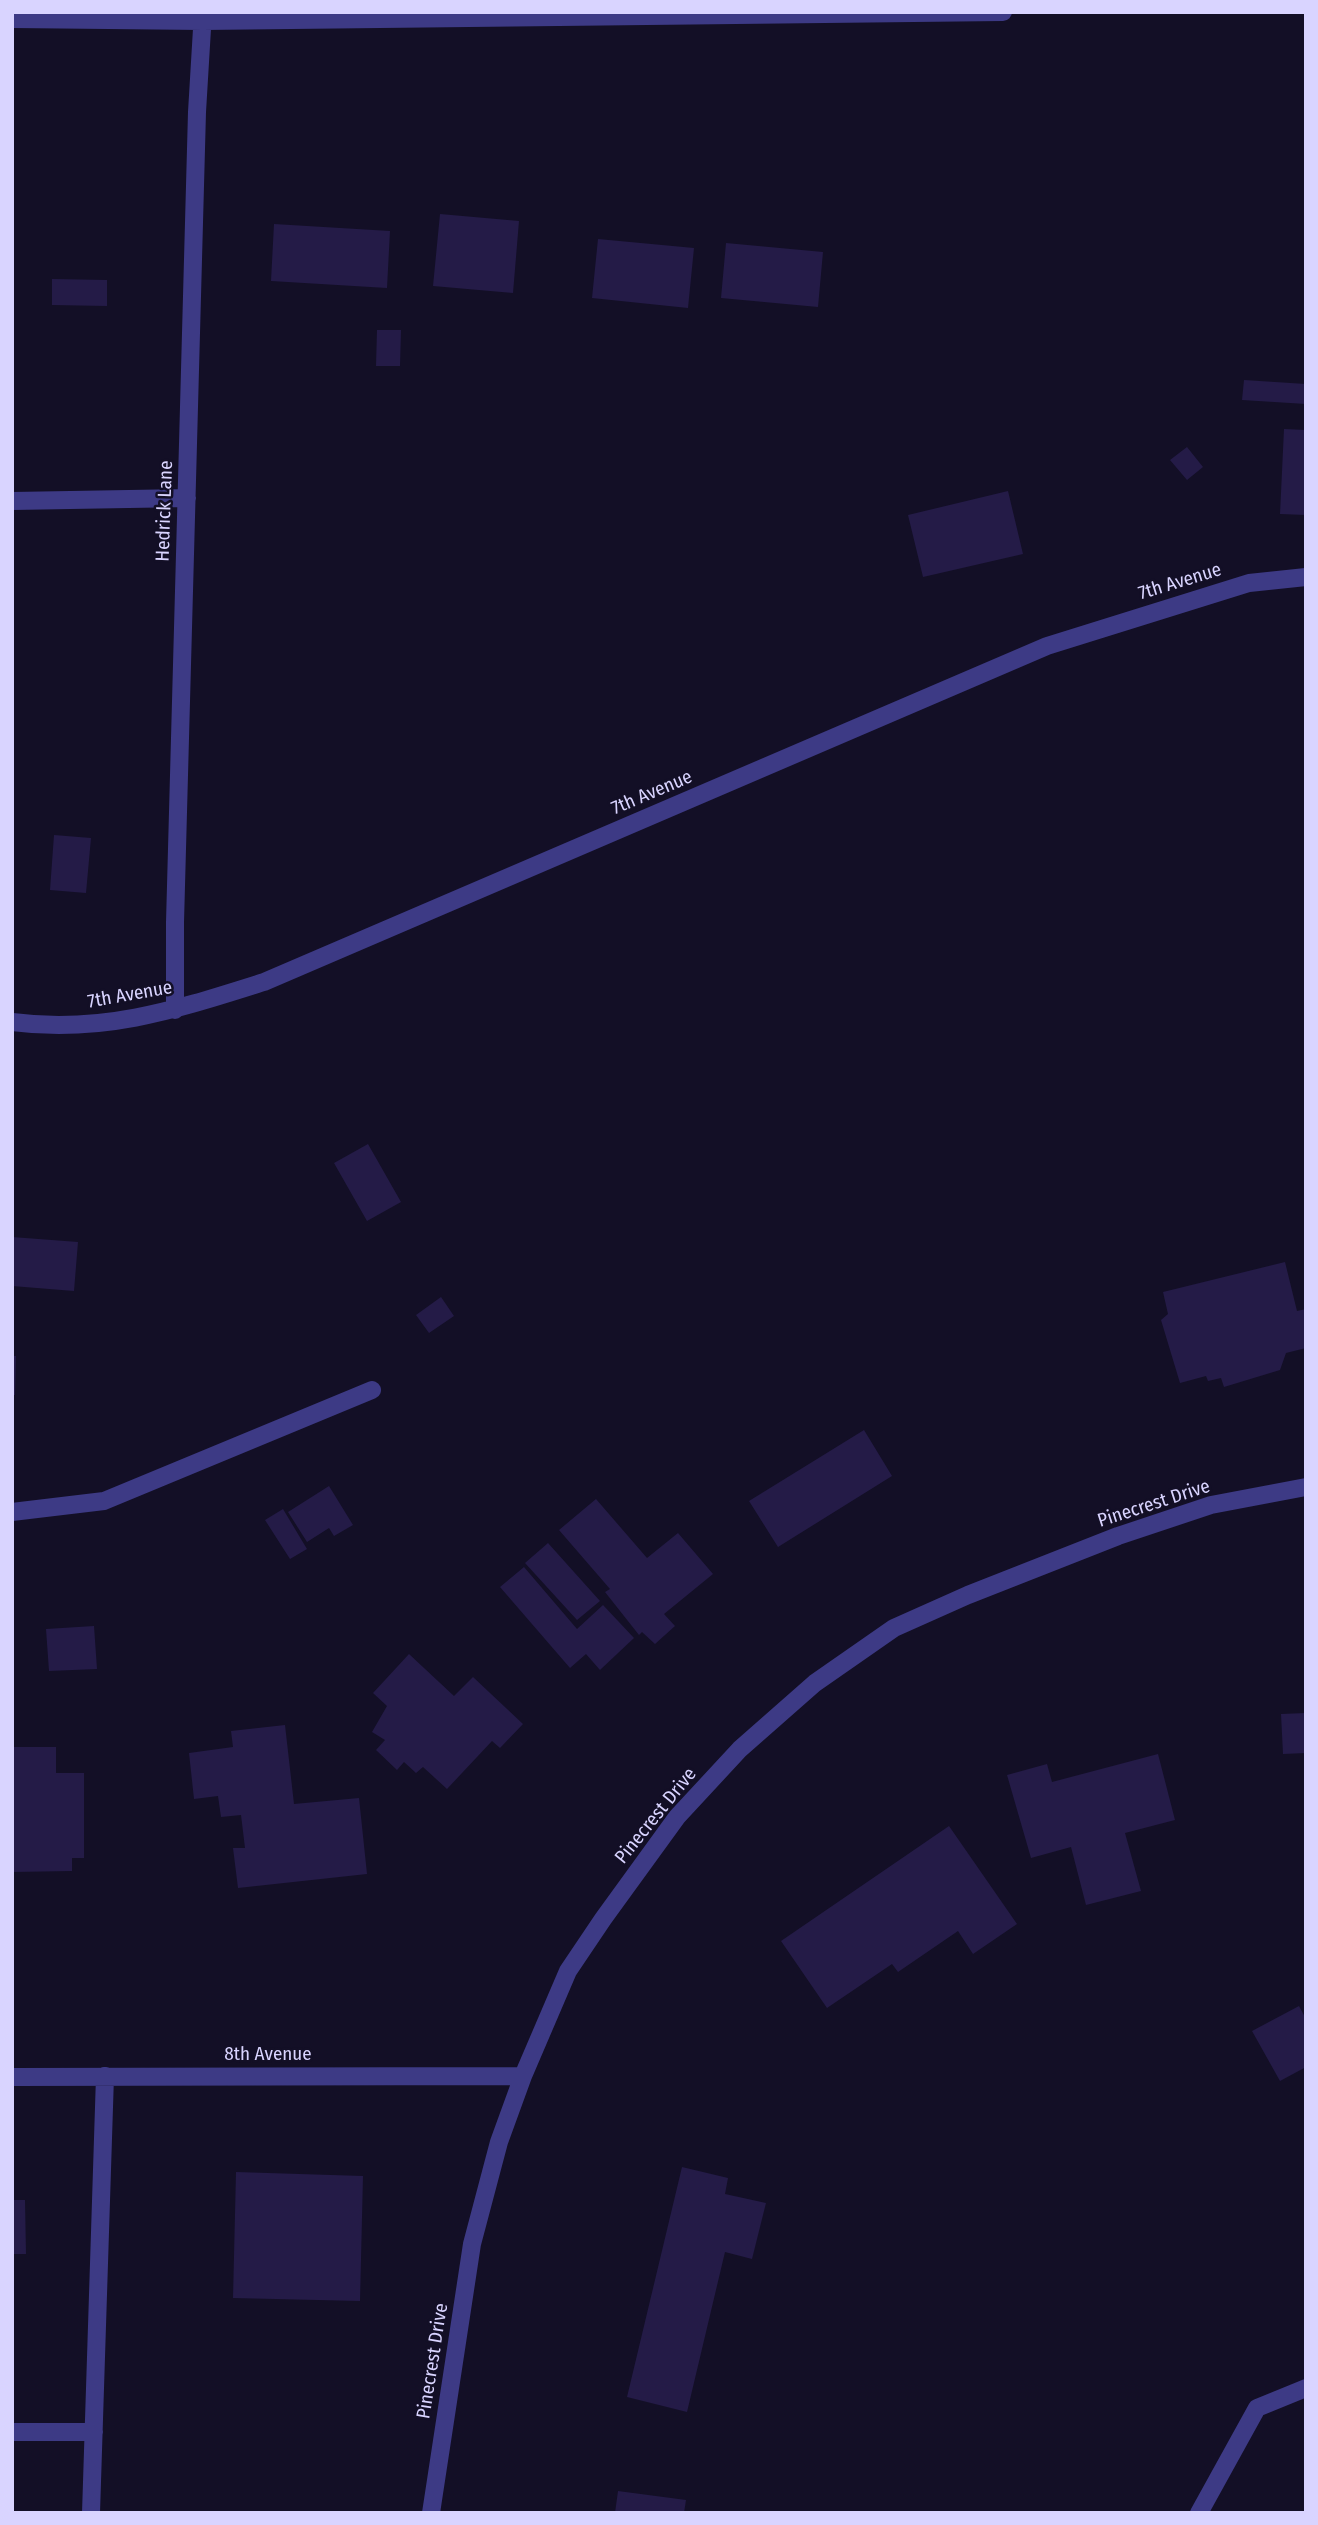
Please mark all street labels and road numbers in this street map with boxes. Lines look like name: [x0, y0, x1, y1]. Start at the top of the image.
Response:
street label: Hedrick Lane: [152, 460, 178, 562]
street label: 7th Avenue: [1136, 559, 1224, 605]
street label: 7th Avenue: [608, 766, 696, 820]
street label: 7th Avenue: [86, 976, 174, 1014]
street label: Pinecrest Drive: [1095, 1475, 1213, 1533]
street label: Pinecrest Drive: [610, 1763, 702, 1869]
street label: 8th Avenue: [224, 2044, 312, 2066]
street label: Pinecrest Drive: [413, 2302, 453, 2420]

